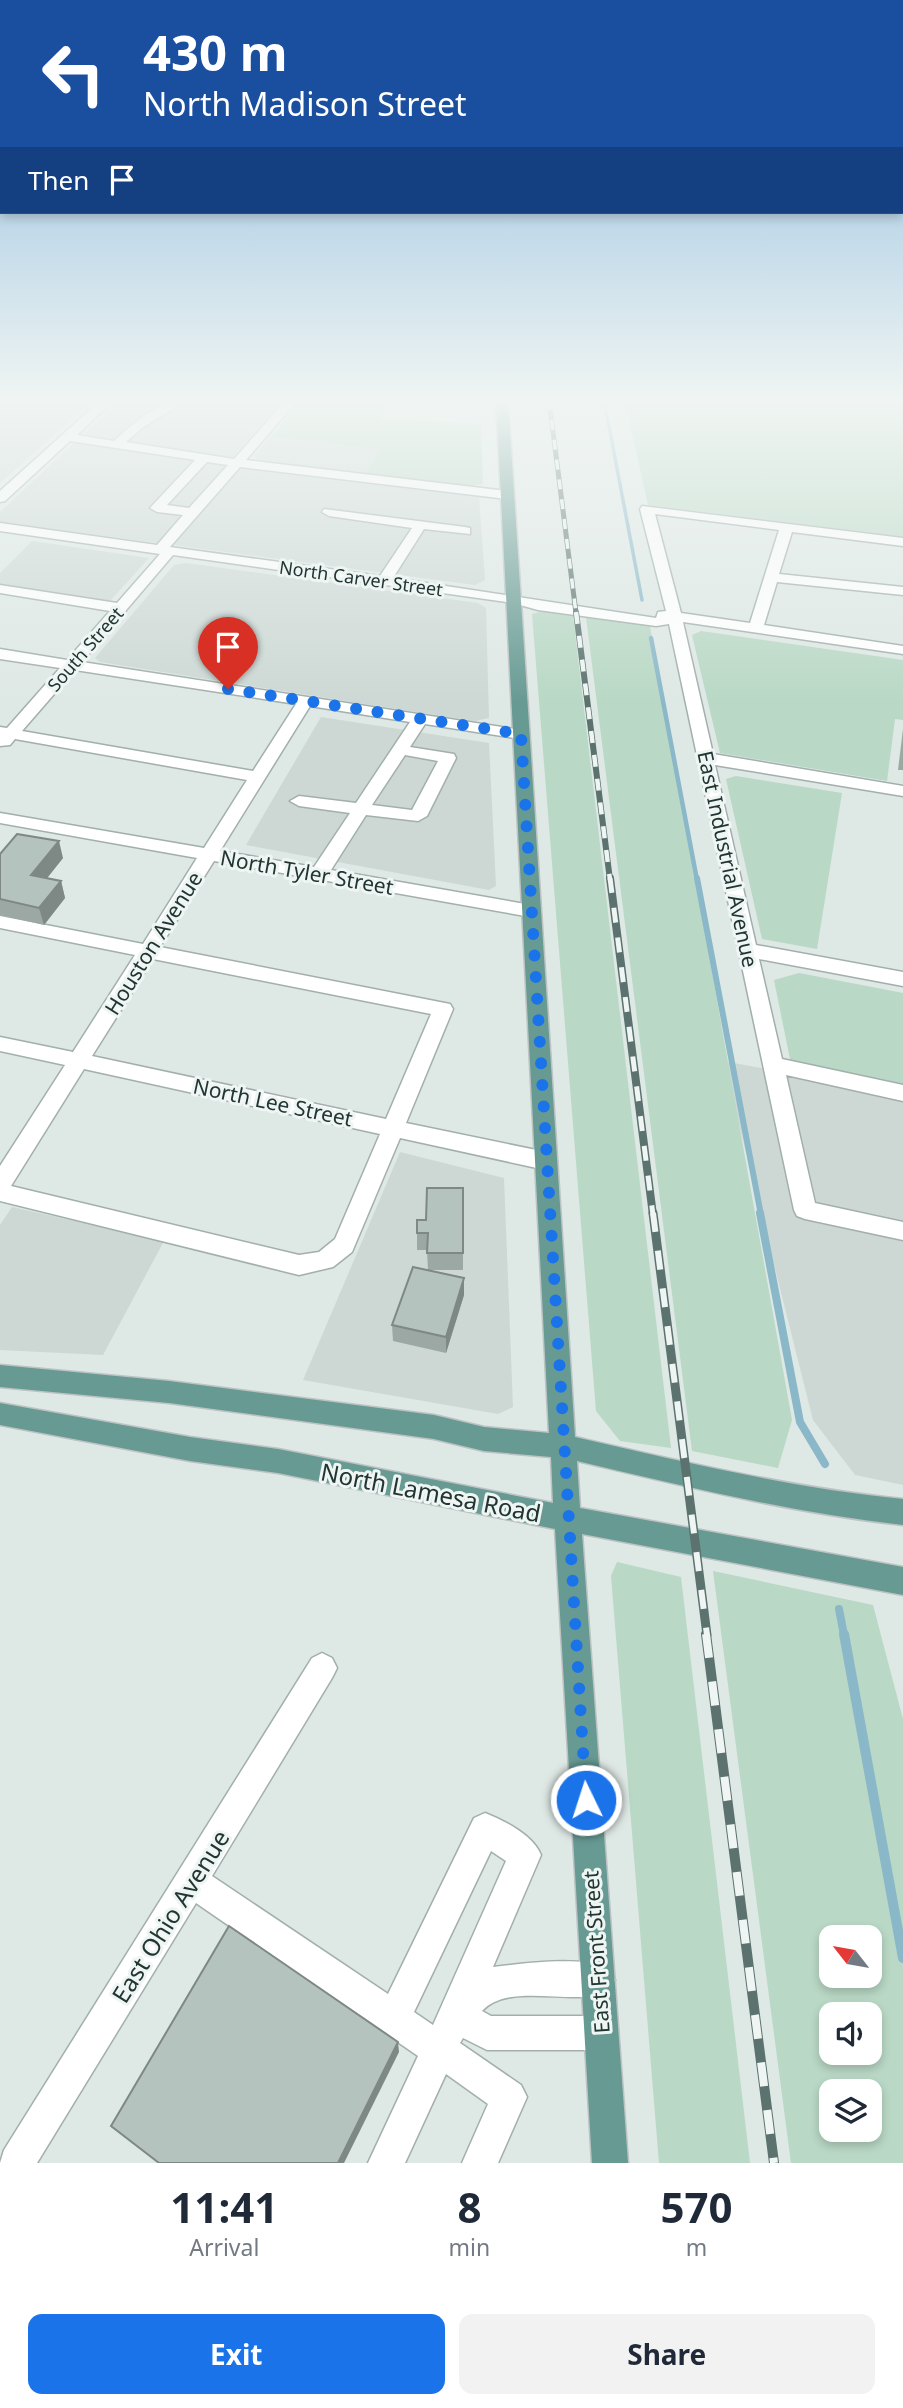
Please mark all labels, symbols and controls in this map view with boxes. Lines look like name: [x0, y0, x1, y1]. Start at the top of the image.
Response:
text: 430 m: [143, 19, 288, 85]
icon: left: [28, 28, 119, 119]
text: North Madison Street: [143, 82, 467, 125]
icon: arrive: [103, 161, 141, 199]
text: Then: [28, 162, 89, 198]
street label: North Carver Street: [278, 555, 445, 601]
street label: South Street: [42, 601, 129, 696]
pin: [198, 617, 258, 689]
icon: arrive: [209, 628, 247, 666]
street label: East Industrial Avenue: [691, 748, 765, 970]
street label: North Tyler Street: [218, 843, 396, 901]
street label: Houston Avenue: [98, 866, 208, 1020]
street label: North Lee Street: [191, 1071, 356, 1133]
street label: North Lamesa Road: [318, 1454, 544, 1530]
position arrow: [549, 1763, 623, 1837]
street label: East Ohio Avenue: [104, 1823, 236, 2009]
street label: East Front Street: [576, 1869, 616, 2034]
north arrow: [819, 1925, 882, 1988]
map controls: [819, 1925, 882, 2142]
button: sound: [819, 2002, 882, 2065]
button: layers: [819, 2079, 882, 2142]
text: 11:41: [170, 2178, 278, 2235]
text: 8: [457, 2178, 481, 2235]
text: 570: [661, 2178, 733, 2235]
text: Arrival: [189, 2231, 259, 2263]
text: min: [449, 2231, 490, 2263]
text: m: [686, 2231, 707, 2263]
button: Exit: [28, 2314, 445, 2394]
button: Share: [459, 2314, 875, 2394]

